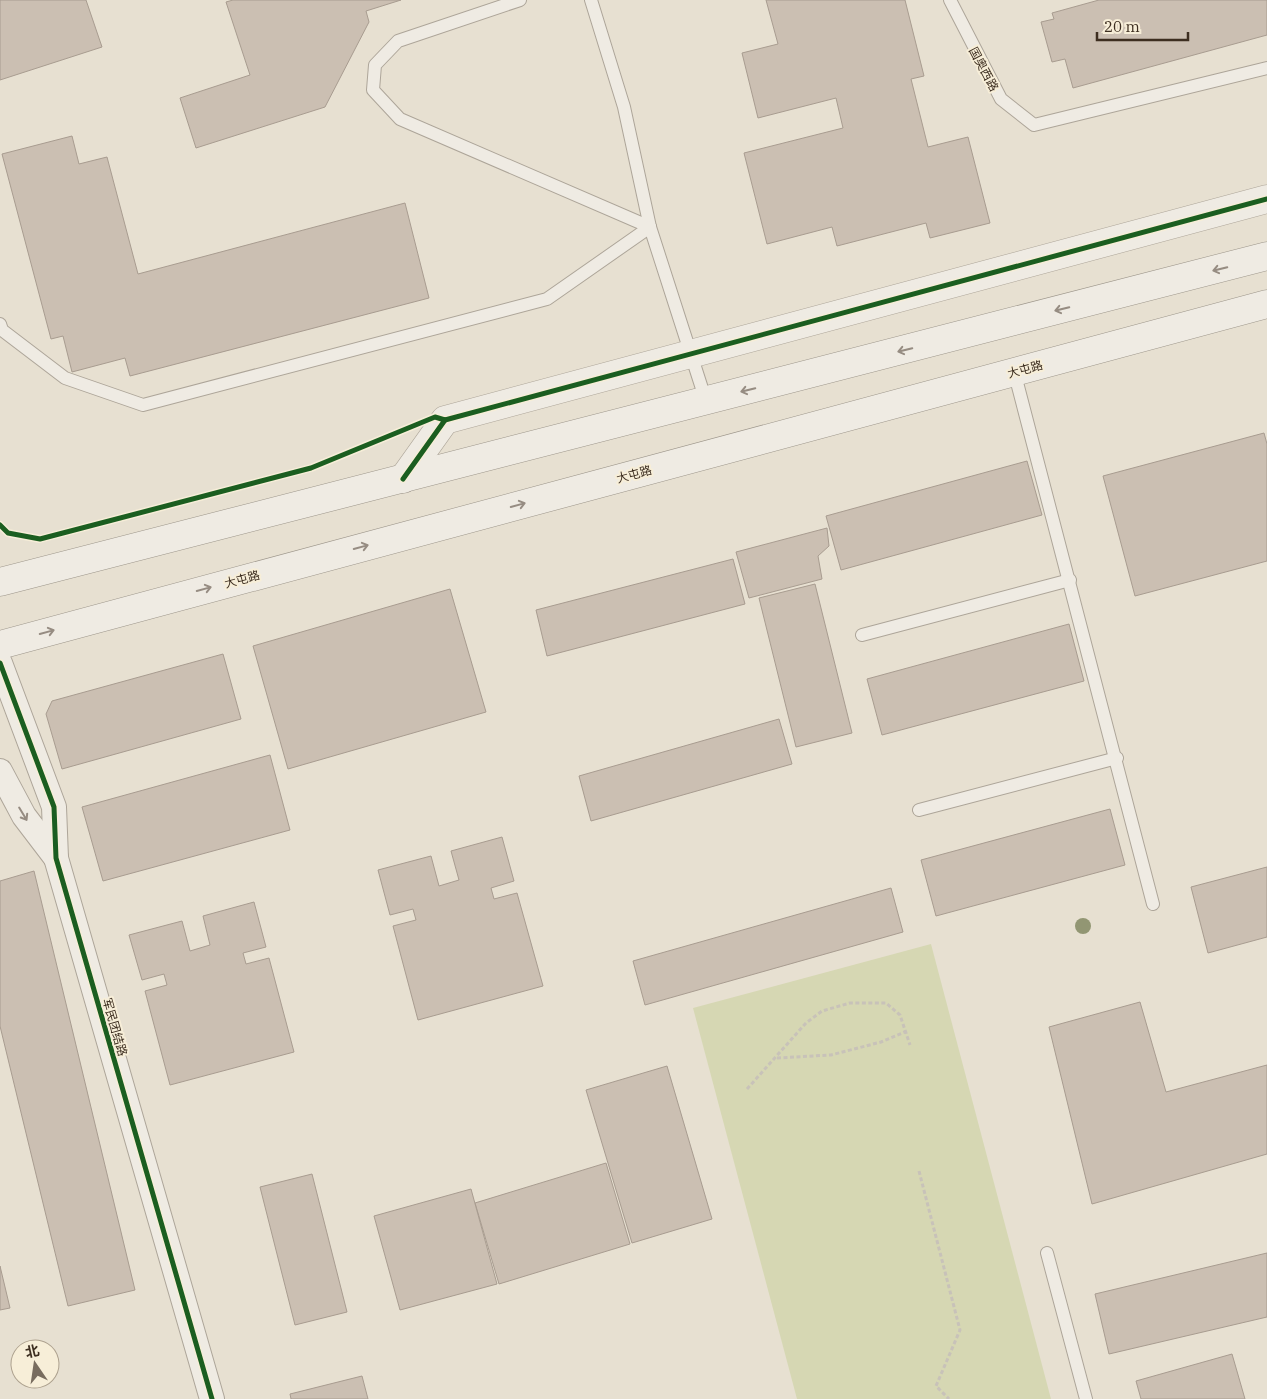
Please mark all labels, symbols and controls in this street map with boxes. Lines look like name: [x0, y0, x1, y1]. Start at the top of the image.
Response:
scale bar: [1097, 10, 1188, 42]
text: 20 m: [1104, 17, 1140, 36]
street label: 国奥西路: [966, 44, 1002, 94]
one-way arrow: [1212, 264, 1228, 274]
one-way arrow: [1055, 305, 1071, 314]
one-way arrow: [898, 346, 914, 355]
street label: 大屯路: [1006, 357, 1044, 381]
one-way arrow: [740, 386, 756, 395]
street label: 大屯路: [615, 462, 653, 486]
one-way arrow: [509, 500, 525, 509]
one-way arrow: [352, 542, 368, 552]
street label: 大屯路: [223, 567, 261, 591]
one-way arrow: [195, 584, 211, 594]
one-way arrow: [39, 626, 55, 636]
one-way arrow: [19, 806, 29, 820]
street label: 军民团结路: [100, 996, 130, 1058]
north arrow: [10, 1339, 60, 1389]
text: 北: [23, 1341, 41, 1362]

